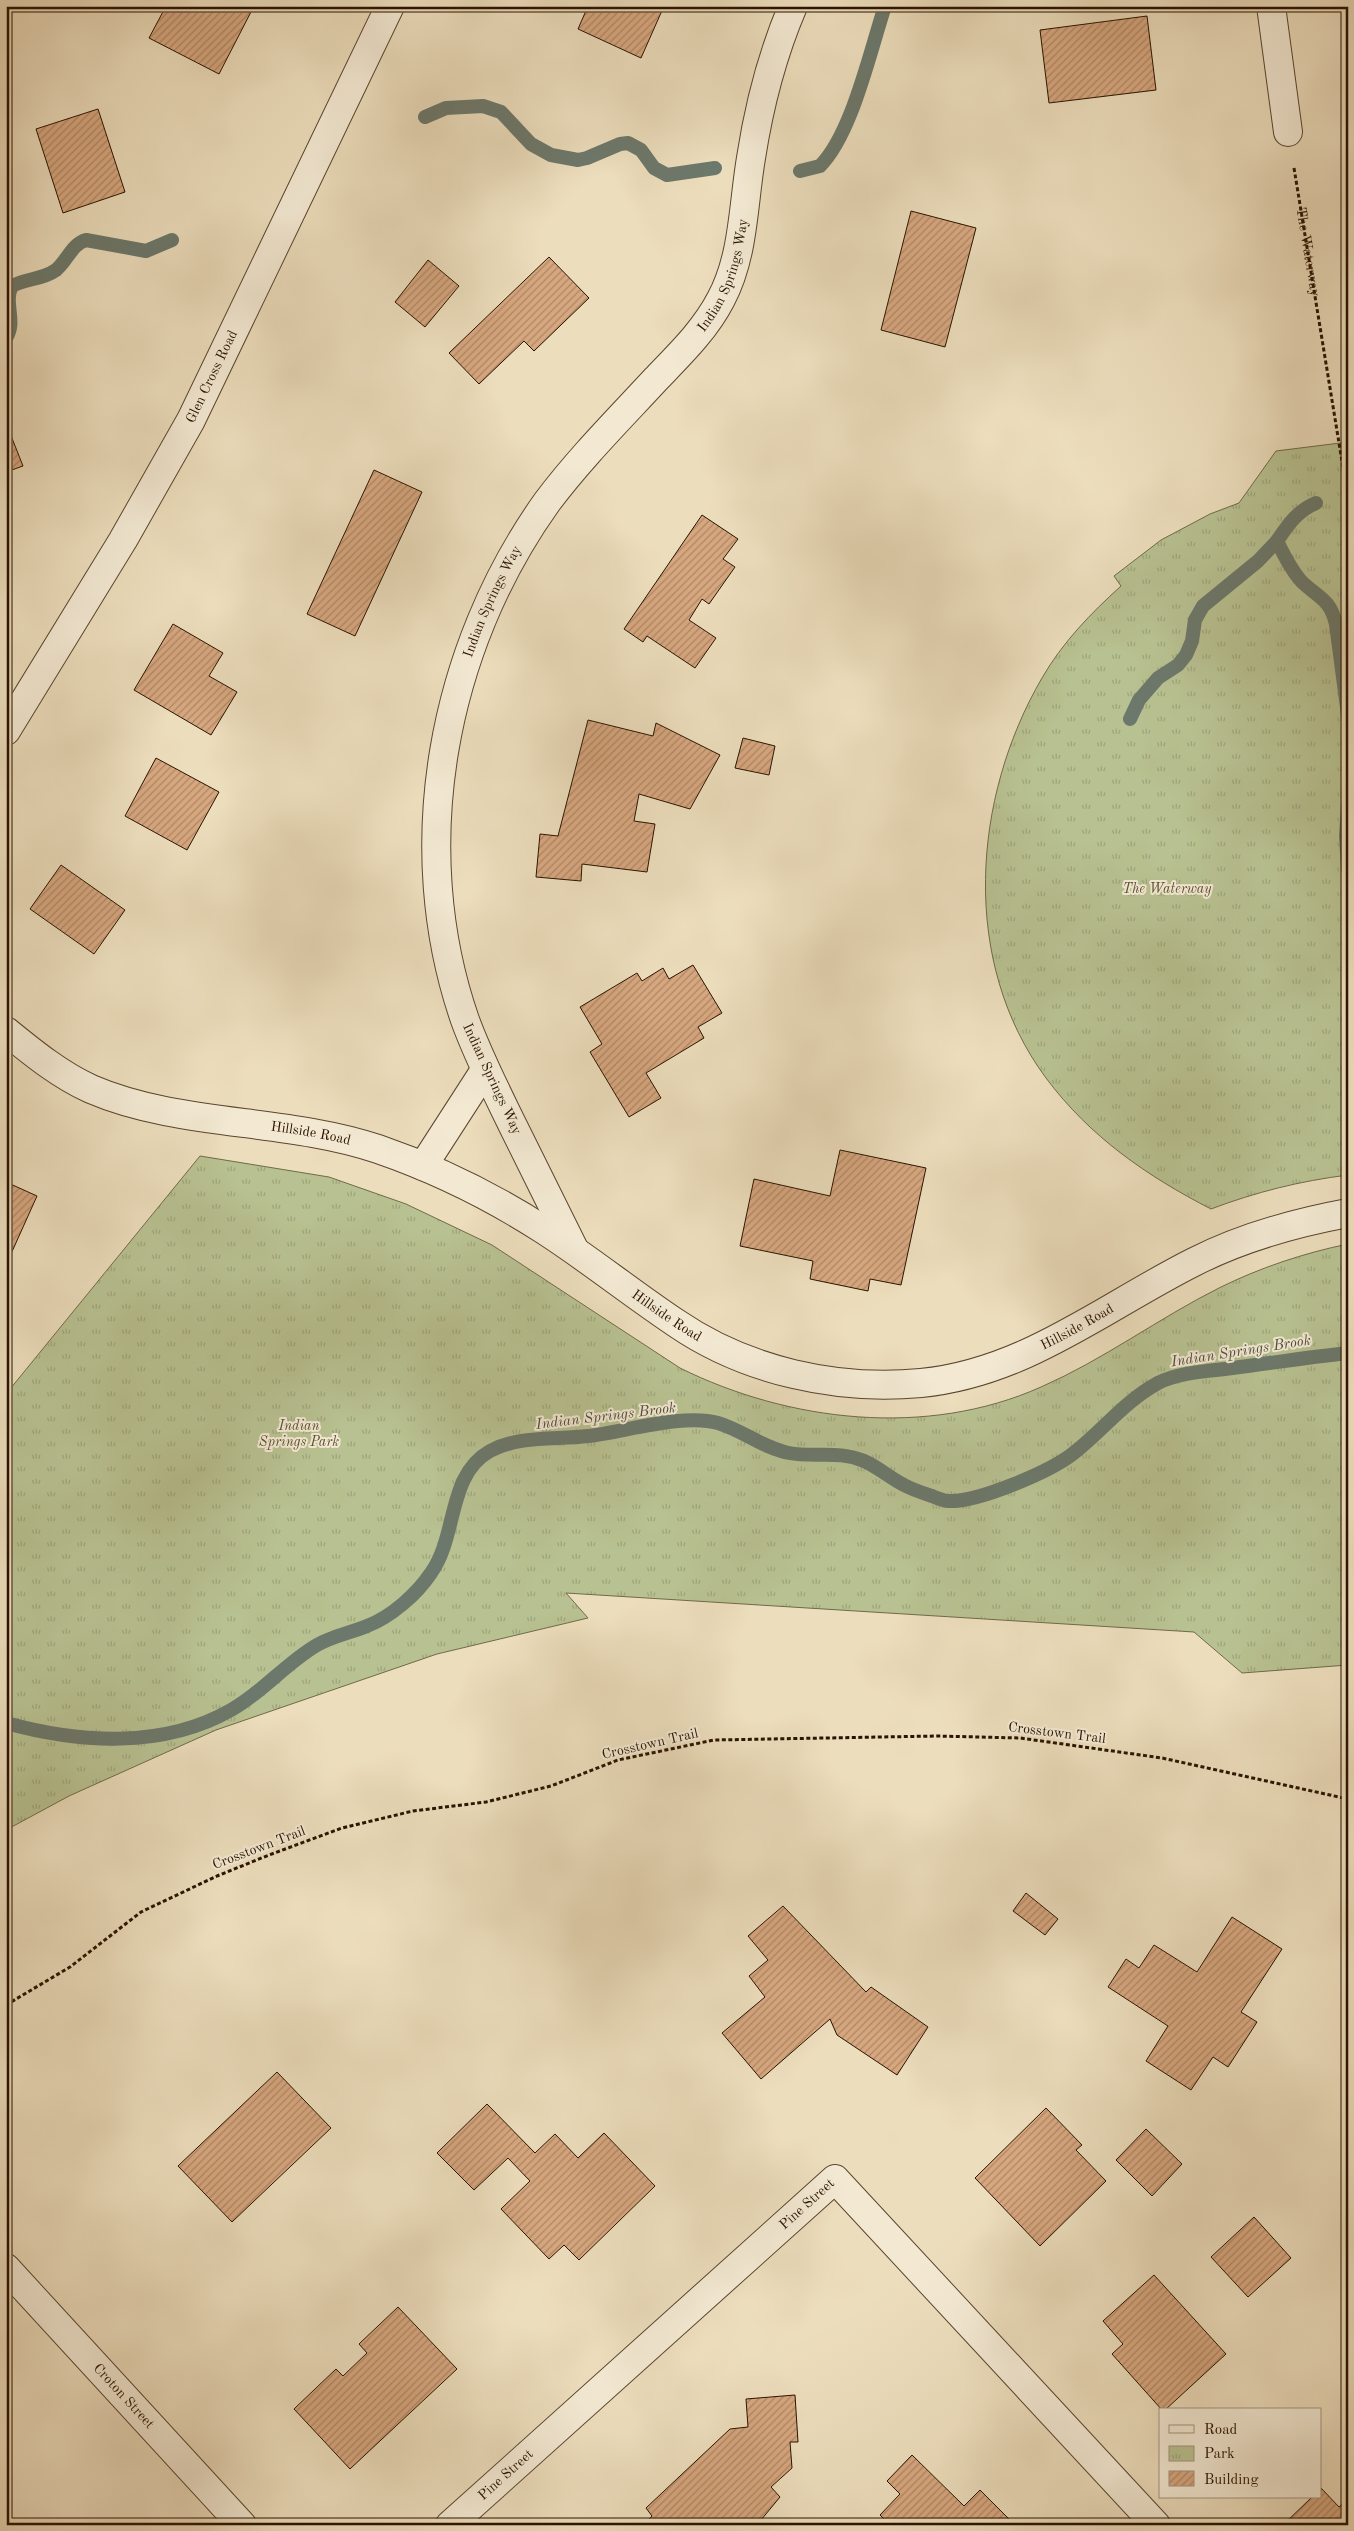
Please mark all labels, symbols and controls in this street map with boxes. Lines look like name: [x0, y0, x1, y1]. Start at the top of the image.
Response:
street label: The Waterway: [1294, 206, 1322, 298]
street label: Indian Springs Way: [695, 217, 750, 335]
street label: Glen Cross Road: [184, 328, 240, 425]
street label: Indian Springs Way: [461, 543, 524, 659]
park label: The Waterway: [1123, 882, 1212, 897]
street label: Indian Springs Way: [460, 1021, 524, 1137]
street label: Hillside Road: [270, 1120, 352, 1148]
street label: Hillside Road: [629, 1287, 704, 1344]
street label: Hillside Road: [1038, 1301, 1116, 1353]
water label: Indian Springs Brook: [1169, 1334, 1312, 1371]
water label: Indian Springs Brook: [534, 1401, 677, 1433]
park label: Indian Springs Park: [259, 1419, 339, 1450]
street label: Crosstown Trail: [1007, 1720, 1107, 1746]
street label: Crosstown Trail: [600, 1726, 700, 1762]
street label: Crosstown Trail: [211, 1824, 308, 1872]
street label: Pine Street: [777, 2176, 837, 2232]
street label: Croton Street: [91, 2361, 157, 2431]
legend: [1159, 2408, 1322, 2498]
text: Road: [1204, 2423, 1238, 2438]
street label: Pine Street: [476, 2447, 536, 2503]
text: Park: [1204, 2447, 1235, 2462]
text: Building: [1204, 2473, 1259, 2488]

